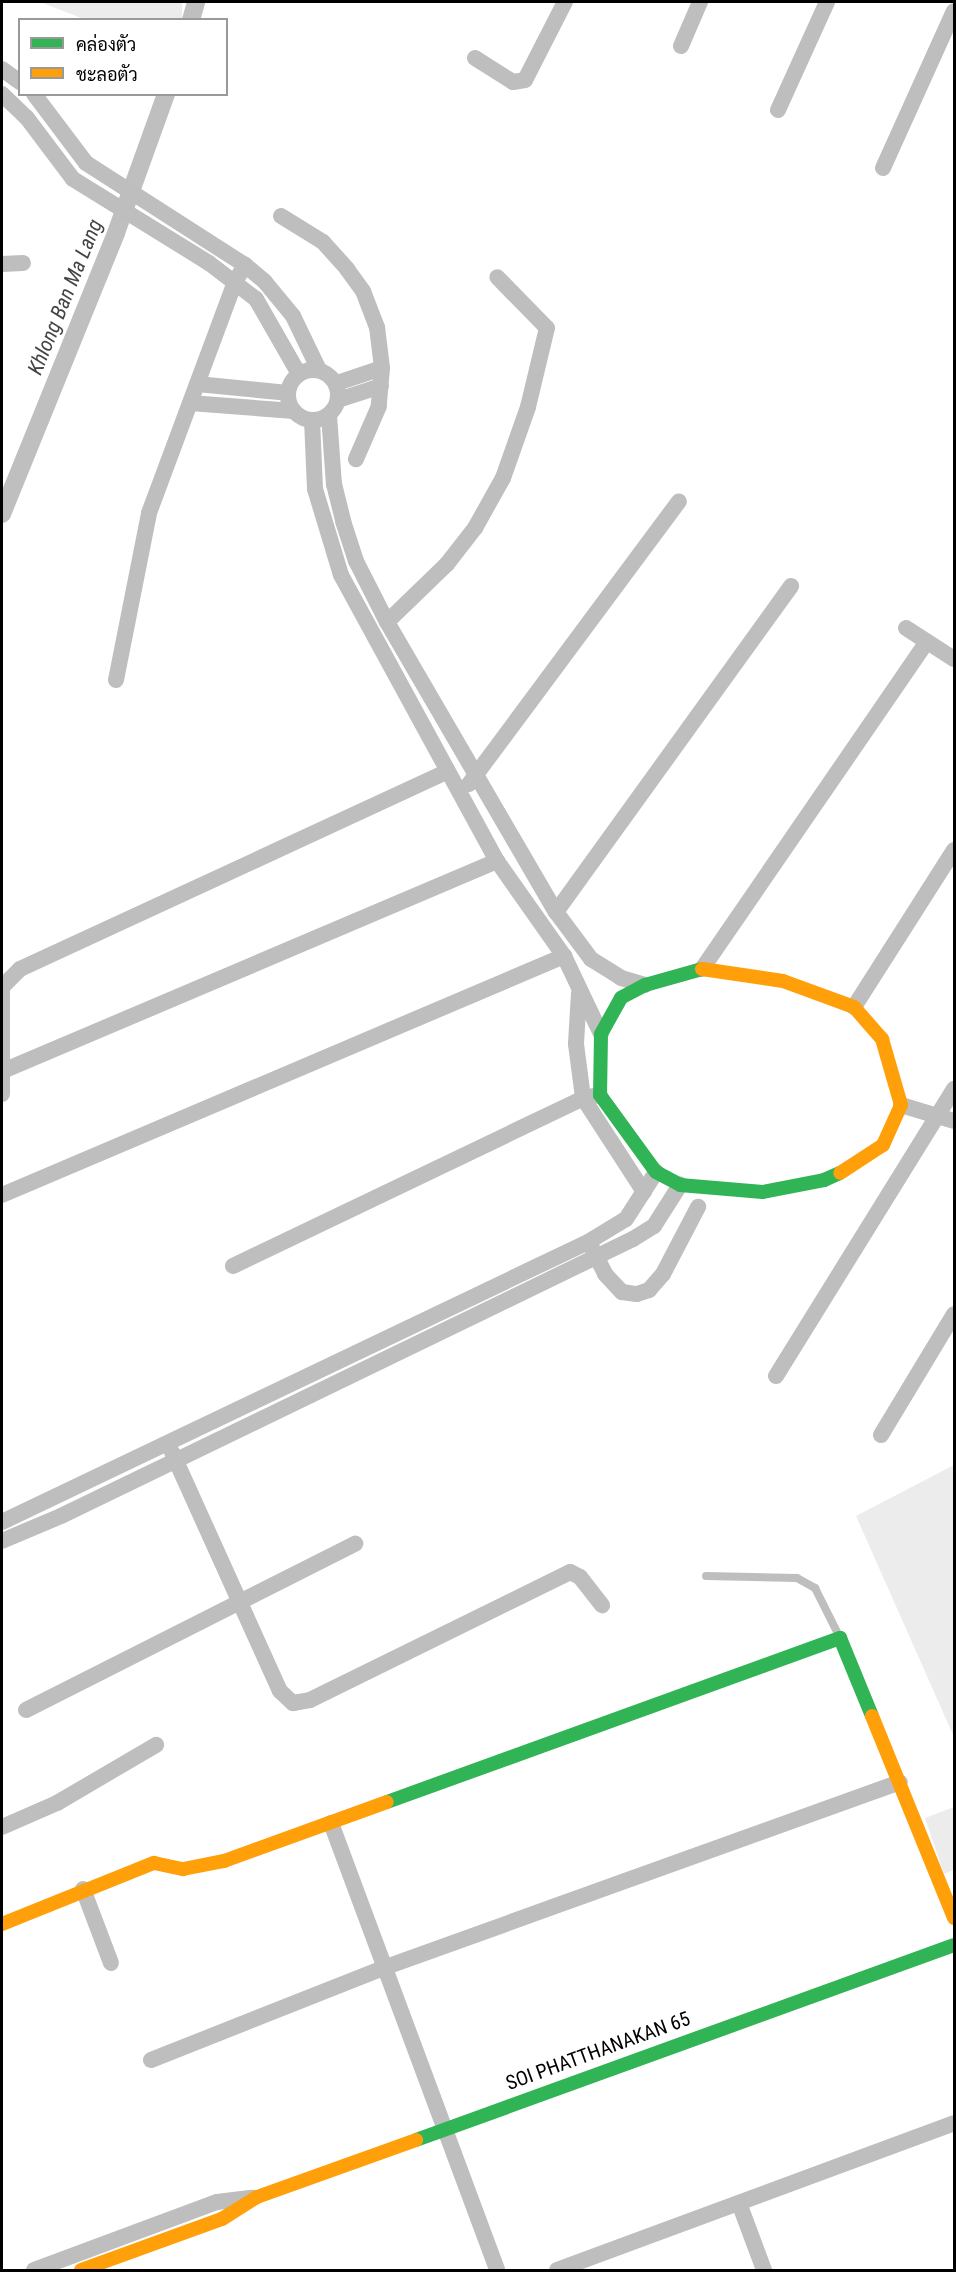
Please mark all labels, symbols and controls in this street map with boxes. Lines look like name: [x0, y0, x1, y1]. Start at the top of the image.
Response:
legend: [18, 18, 228, 96]
text: คล่องตัว: [76, 34, 136, 55]
text: ชะลอตัว: [76, 64, 138, 85]
water label: Khlong Ban Ma Lang: [22, 216, 108, 378]
street label: SOI PHATTHANAKAN 65: [503, 2007, 693, 2095]

